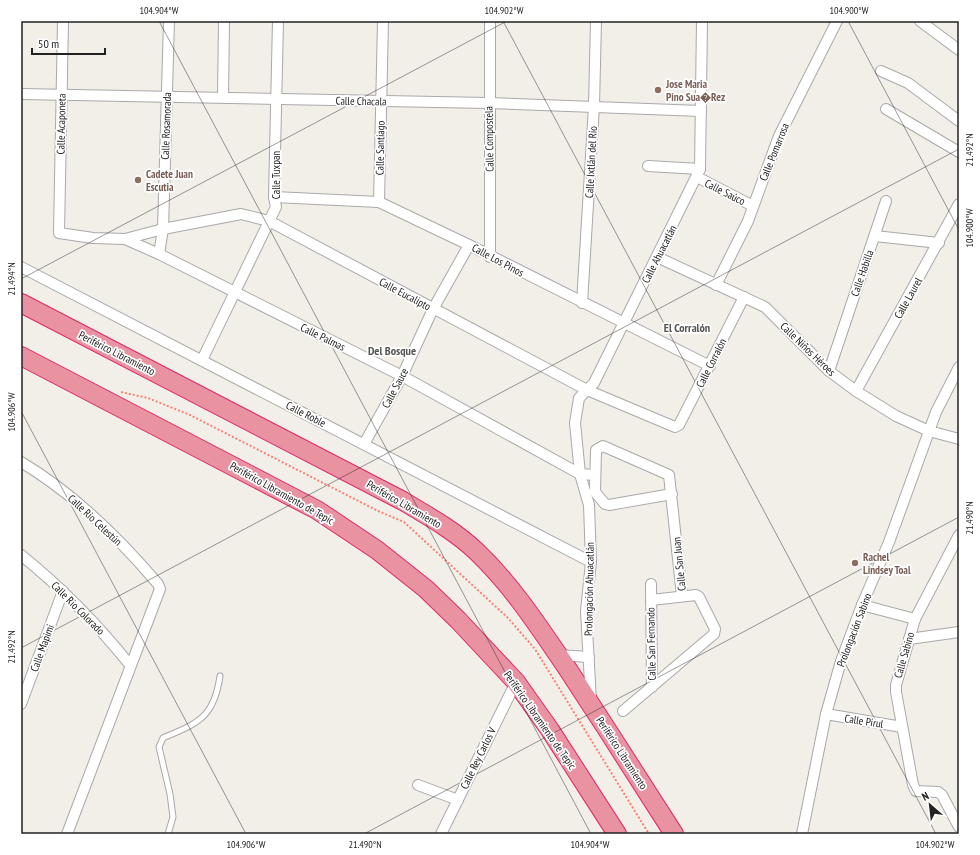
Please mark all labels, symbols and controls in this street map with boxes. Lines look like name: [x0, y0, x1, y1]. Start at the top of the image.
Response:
text: 104.904°W: [140, 4, 179, 17]
text: 104.902°W: [485, 4, 524, 17]
text: 104.900°W: [830, 4, 869, 17]
scale bar: [32, 30, 105, 56]
text: 50 m: [38, 36, 59, 51]
place label: Jose Maria Pino Sua�Rez: [665, 77, 725, 104]
marker: Jose Maria Pino Sua�Rez: [653, 85, 663, 95]
street label: Calle Rosamorada: [158, 92, 174, 160]
street label: Calle Acaponeta: [53, 94, 69, 154]
street label: Calle Chacala: [335, 94, 387, 108]
street label: Calle Compostela: [481, 106, 497, 172]
street label: Calle Santiago: [373, 120, 387, 175]
street label: Calle Pomarrosa: [756, 121, 792, 183]
street label: Calle Ixtlán del Río: [582, 125, 600, 198]
text: 21.492°N: [963, 133, 976, 167]
street label: Calle Tuxpan: [269, 151, 283, 199]
place label: Cadete Juan Escutia: [146, 167, 193, 194]
marker: Cadete Juan Escutia: [133, 175, 143, 185]
street label: Calle Saúco: [702, 176, 748, 208]
text: 104.900°W: [963, 208, 976, 247]
street label: Calle Ahuacatlán: [638, 222, 680, 285]
street label: Calle Los Pinos: [470, 240, 527, 280]
street label: Calle Habilla: [848, 248, 876, 298]
text: 21.494°N: [5, 262, 18, 296]
street label: Calle Eucalipto: [377, 275, 433, 314]
street label: Calle Laurel: [891, 275, 925, 321]
street label: Calle Niños Héroes: [777, 319, 839, 379]
street label: Calle Palmas: [298, 320, 348, 354]
district label: El Corralón: [664, 320, 710, 335]
street label: Periférico Libramiento: [76, 328, 158, 378]
street label: Calle Corralón: [693, 336, 729, 390]
district label: Del Bosque: [368, 343, 416, 358]
street label: Calle Sauce: [379, 365, 412, 410]
text: 104.906°W: [5, 392, 18, 431]
street label: Calle Roble: [284, 398, 329, 430]
street label: Periférico Libramiento de Tepic: [227, 459, 337, 528]
street label: Periférico Libramiento: [364, 477, 444, 531]
street label: Calle Rio Celestún: [65, 491, 125, 549]
text: 21.490°N: [963, 501, 976, 535]
street label: Calle San Juan: [669, 536, 689, 592]
street label: Prolongación Ahuacatlán: [581, 542, 597, 636]
place label: Rachel Lindsey Toal: [863, 550, 911, 577]
marker: Rachel Lindsey Toal: [850, 558, 860, 568]
street label: Calle Rio Colorado: [48, 578, 108, 638]
street label: Prolongación Sabino: [834, 591, 875, 669]
street label: Calle San Fernando: [643, 607, 659, 681]
street label: Calle Mapimí: [27, 622, 57, 674]
text: 21.492°N: [5, 630, 18, 664]
street label: Calle Sabino: [891, 630, 917, 680]
street label: Periférico Libramiento de Tepic: [501, 668, 579, 772]
street label: Calle Pirul: [844, 711, 885, 731]
street label: Periférico Libramiento: [593, 714, 651, 792]
street label: Calle Rey Carlos V: [457, 724, 499, 791]
north arrow: [910, 785, 950, 825]
text: N: [919, 789, 931, 804]
text: 104.906°W: [227, 838, 266, 851]
text: 21.490°N: [348, 838, 382, 851]
text: 104.904°W: [571, 838, 610, 851]
text: 104.902°W: [916, 838, 955, 851]

